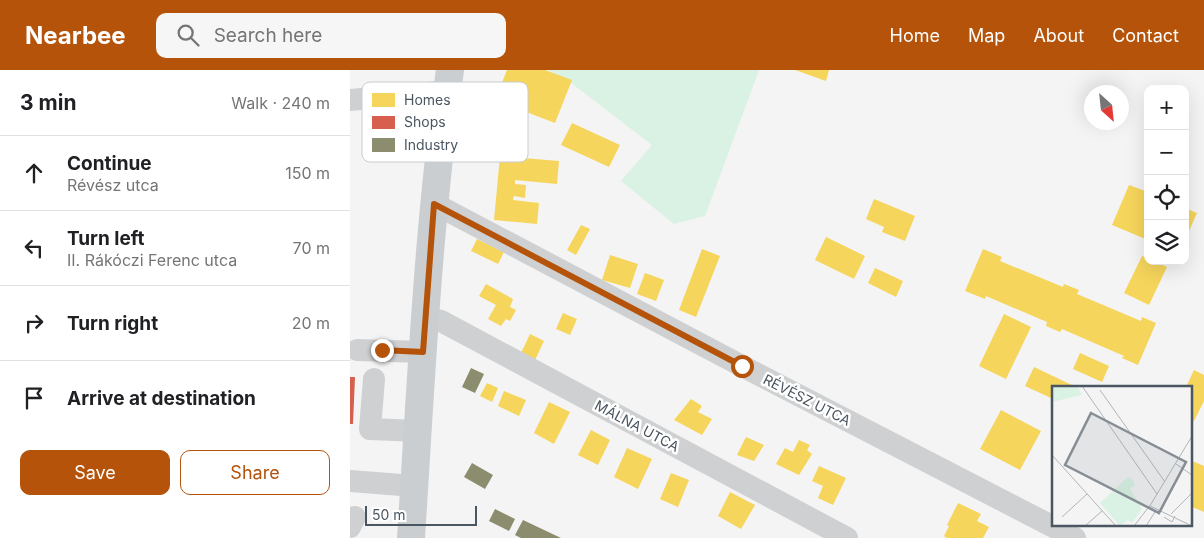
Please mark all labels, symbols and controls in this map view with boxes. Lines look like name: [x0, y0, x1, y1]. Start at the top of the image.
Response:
search box: [156, 13, 506, 58]
text: Nearbee: [25, 21, 126, 50]
icon: search: [174, 21, 202, 49]
text: Search here: [214, 24, 322, 47]
text: Home: [890, 25, 940, 46]
text: Map: [968, 25, 1005, 46]
text: About: [1033, 25, 1084, 46]
text: Contact: [1112, 25, 1179, 46]
legend: [362, 82, 528, 162]
north arrow: [1084, 85, 1129, 130]
map controls: [1144, 85, 1189, 265]
button: +: [1144, 85, 1189, 130]
text: 3 min: [20, 90, 76, 115]
text: Homes: [404, 91, 451, 108]
text: Walk · 240 m: [231, 93, 330, 113]
text: Shops: [404, 113, 446, 130]
button: −: [1144, 130, 1189, 175]
text: Industry: [404, 136, 458, 153]
text: Continue: [67, 152, 152, 175]
icon: ahead: [20, 159, 48, 187]
text: 150 m: [285, 163, 330, 183]
text: Révész utca: [67, 175, 159, 195]
button: locate: [1144, 175, 1189, 220]
button: layers: [1144, 220, 1189, 265]
text: Turn left: [67, 227, 145, 250]
icon: left: [20, 234, 48, 262]
text: 70 m: [293, 238, 330, 258]
text: II. Rákóczi Ferenc utca: [67, 250, 237, 270]
icon: right: [20, 309, 48, 337]
text: Turn right: [67, 312, 158, 335]
text: 20 m: [292, 313, 330, 333]
route end: [371, 339, 394, 362]
route start: [731, 355, 754, 378]
street label: RÉVÉSZ UTCA: [761, 370, 854, 429]
icon: arrive: [20, 384, 48, 412]
inset map: [1052, 386, 1192, 526]
text: Arrive at destination: [67, 387, 256, 410]
street label: MÁLNA UTCA: [592, 396, 683, 455]
button: Save: [20, 450, 170, 495]
button: Share: [180, 450, 330, 495]
scale bar: [365, 503, 478, 526]
text: 50 m: [372, 506, 406, 523]

